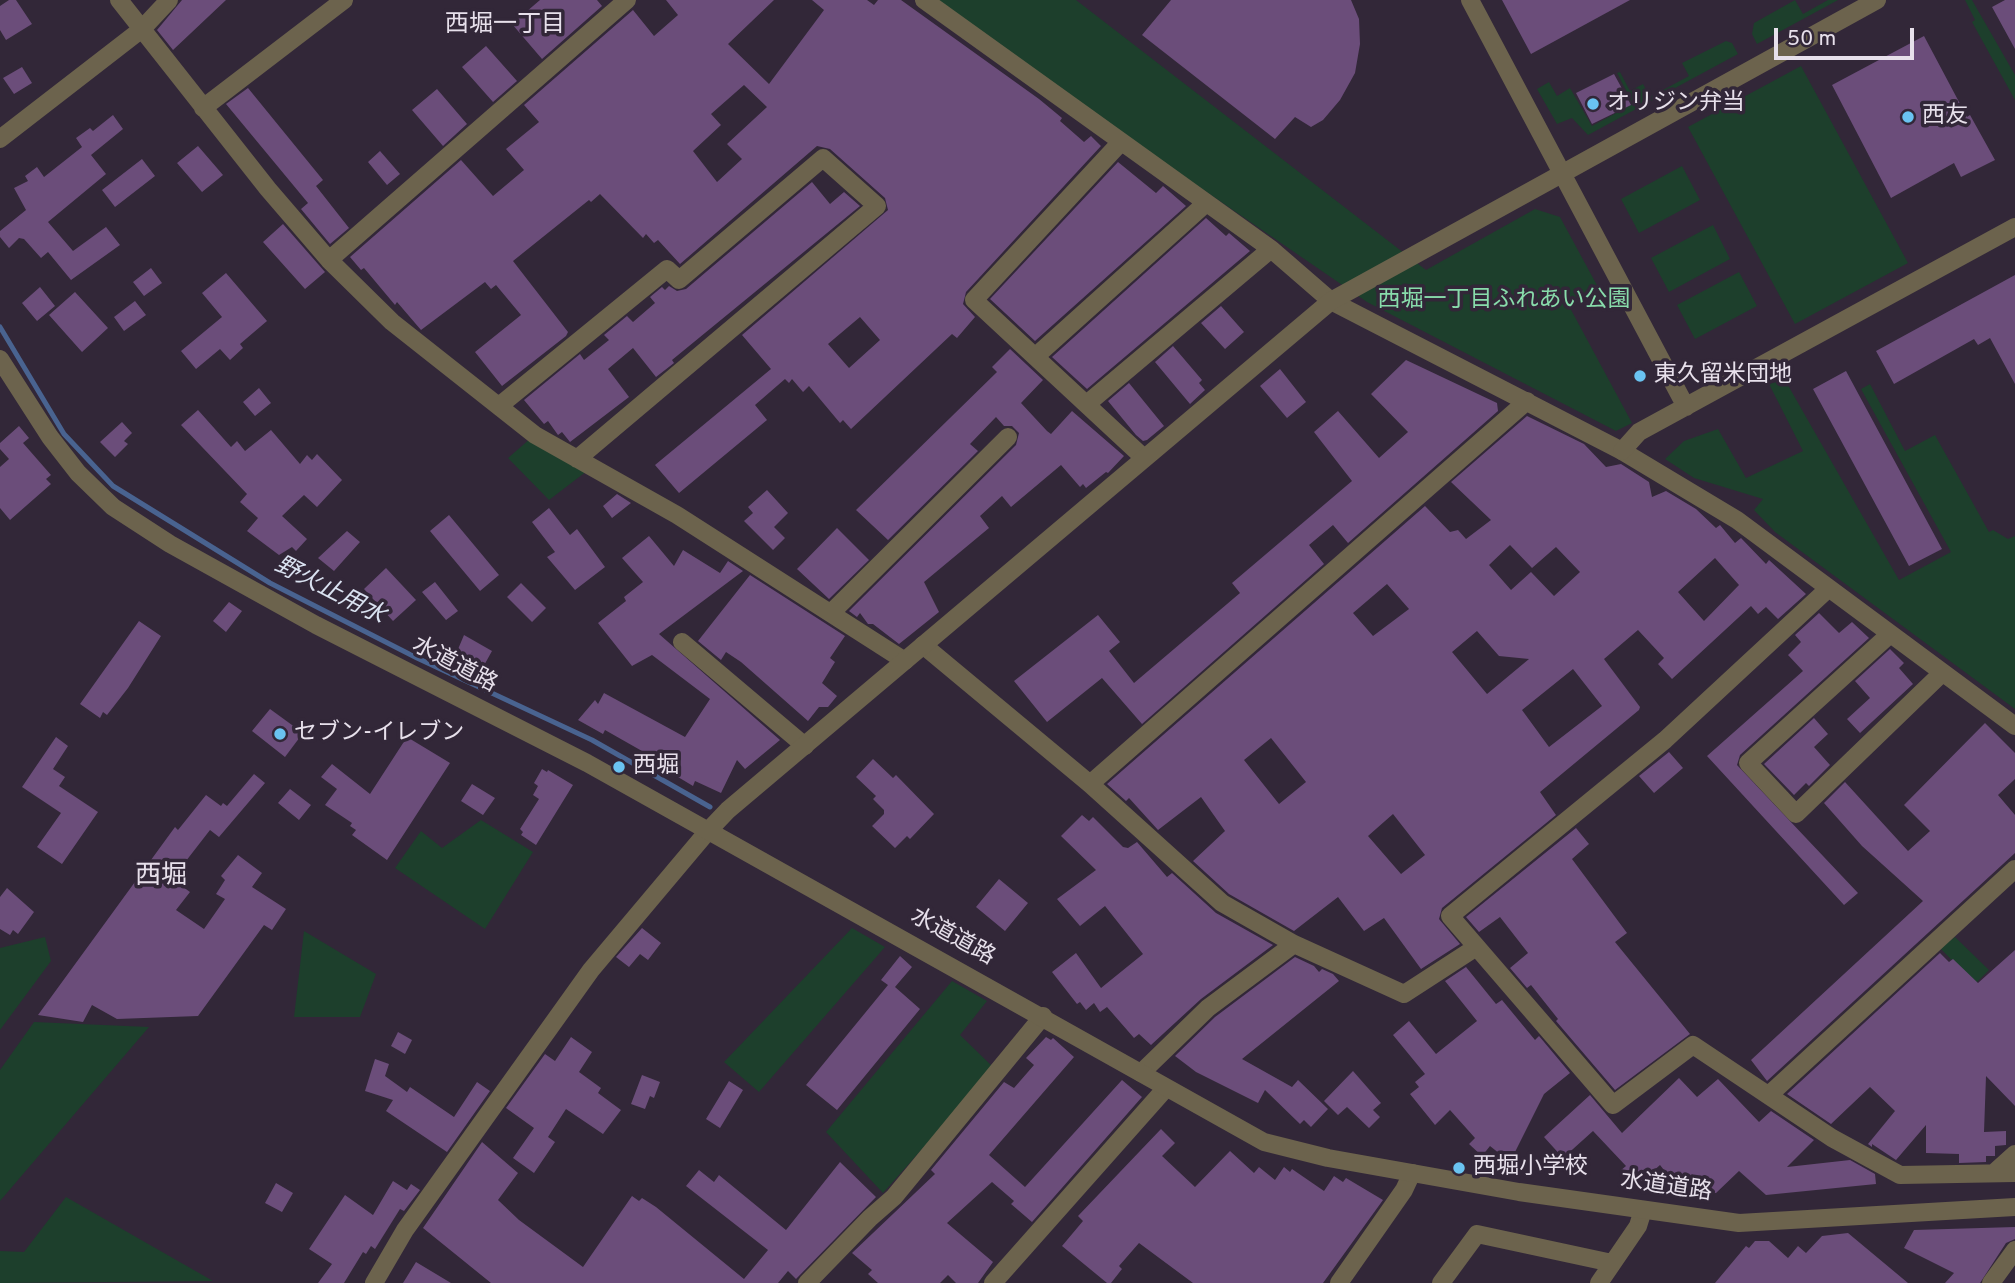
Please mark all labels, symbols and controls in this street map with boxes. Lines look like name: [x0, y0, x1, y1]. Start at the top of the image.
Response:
district label: 西堀一丁目: [445, 12, 565, 40]
scale bar: [1777, 14, 1917, 58]
text: 50 m: [1787, 26, 1836, 53]
place label: オリジン弁当: [1607, 90, 1745, 118]
marker: オリジン弁当: [1585, 96, 1601, 112]
place label: 西友: [1922, 103, 1968, 131]
marker: 西友: [1900, 109, 1916, 125]
park label: 西堀一丁目ふれあい公園: [1378, 287, 1630, 315]
place label: 東久留米団地: [1654, 362, 1792, 390]
marker: 東久留米団地: [1632, 368, 1648, 384]
water label: 野火止用水: [269, 552, 389, 632]
street label: 水道道路: [407, 632, 501, 700]
place label: セブン-イレブン: [294, 720, 464, 748]
marker: セブン-イレブン: [272, 726, 288, 742]
place label: 西堀: [633, 753, 679, 781]
marker: 西堀: [611, 759, 627, 775]
district label: 西堀: [135, 862, 187, 894]
street label: 水道道路: [905, 904, 999, 972]
place label: 西堀小学校: [1473, 1154, 1588, 1182]
marker: 西堀小学校: [1451, 1160, 1467, 1176]
street label: 水道道路: [1619, 1168, 1713, 1208]

